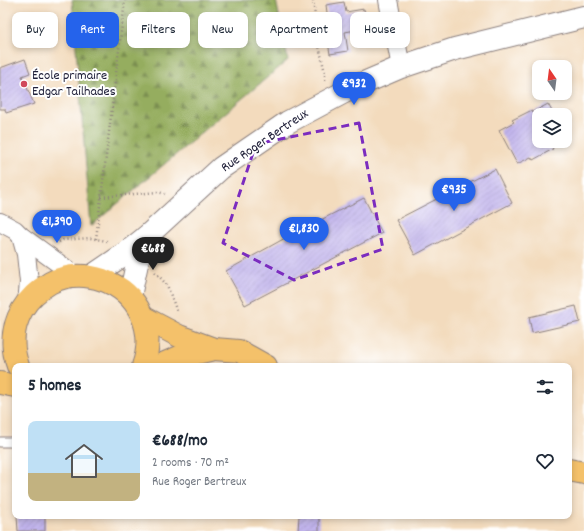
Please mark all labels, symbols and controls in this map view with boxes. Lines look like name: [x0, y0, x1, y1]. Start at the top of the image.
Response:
chip: Buy: [12, 12, 58, 48]
chip: Rent: [66, 12, 119, 48]
chip: Filters: [127, 12, 190, 48]
chip: New: [198, 12, 248, 48]
chip: Apartment: [256, 12, 342, 48]
chip: House: [350, 12, 410, 48]
north arrow: [532, 60, 572, 100]
map controls: [532, 60, 572, 148]
place label: École primaire Edgar Tailhades: [32, 66, 116, 102]
pin: €932: [330, 72, 378, 106]
text: €932: [342, 75, 366, 94]
marker: École primaire Edgar Tailhades: [19, 79, 29, 89]
street label: Rue Roger Bertreux: [217, 104, 313, 178]
button: layers: [532, 108, 572, 148]
pin: €935: [430, 178, 478, 212]
text: €935: [442, 181, 467, 200]
pin: €1,390: [24, 210, 90, 244]
text: €1,390: [41, 213, 73, 232]
pin: €1,830: [271, 217, 337, 251]
text: €1,830: [289, 220, 319, 239]
pin: €688: [129, 237, 177, 271]
text: €688: [141, 240, 165, 259]
text: 5 homes: [28, 375, 81, 399]
icon: filters: [534, 376, 556, 398]
text: €688/mo: [152, 430, 208, 454]
icon: home: [60, 437, 108, 485]
icon: heart: [534, 450, 556, 472]
text: 2 rooms · 70 m²: [152, 454, 229, 473]
text: Rue Roger Bertreux: [152, 473, 246, 492]

